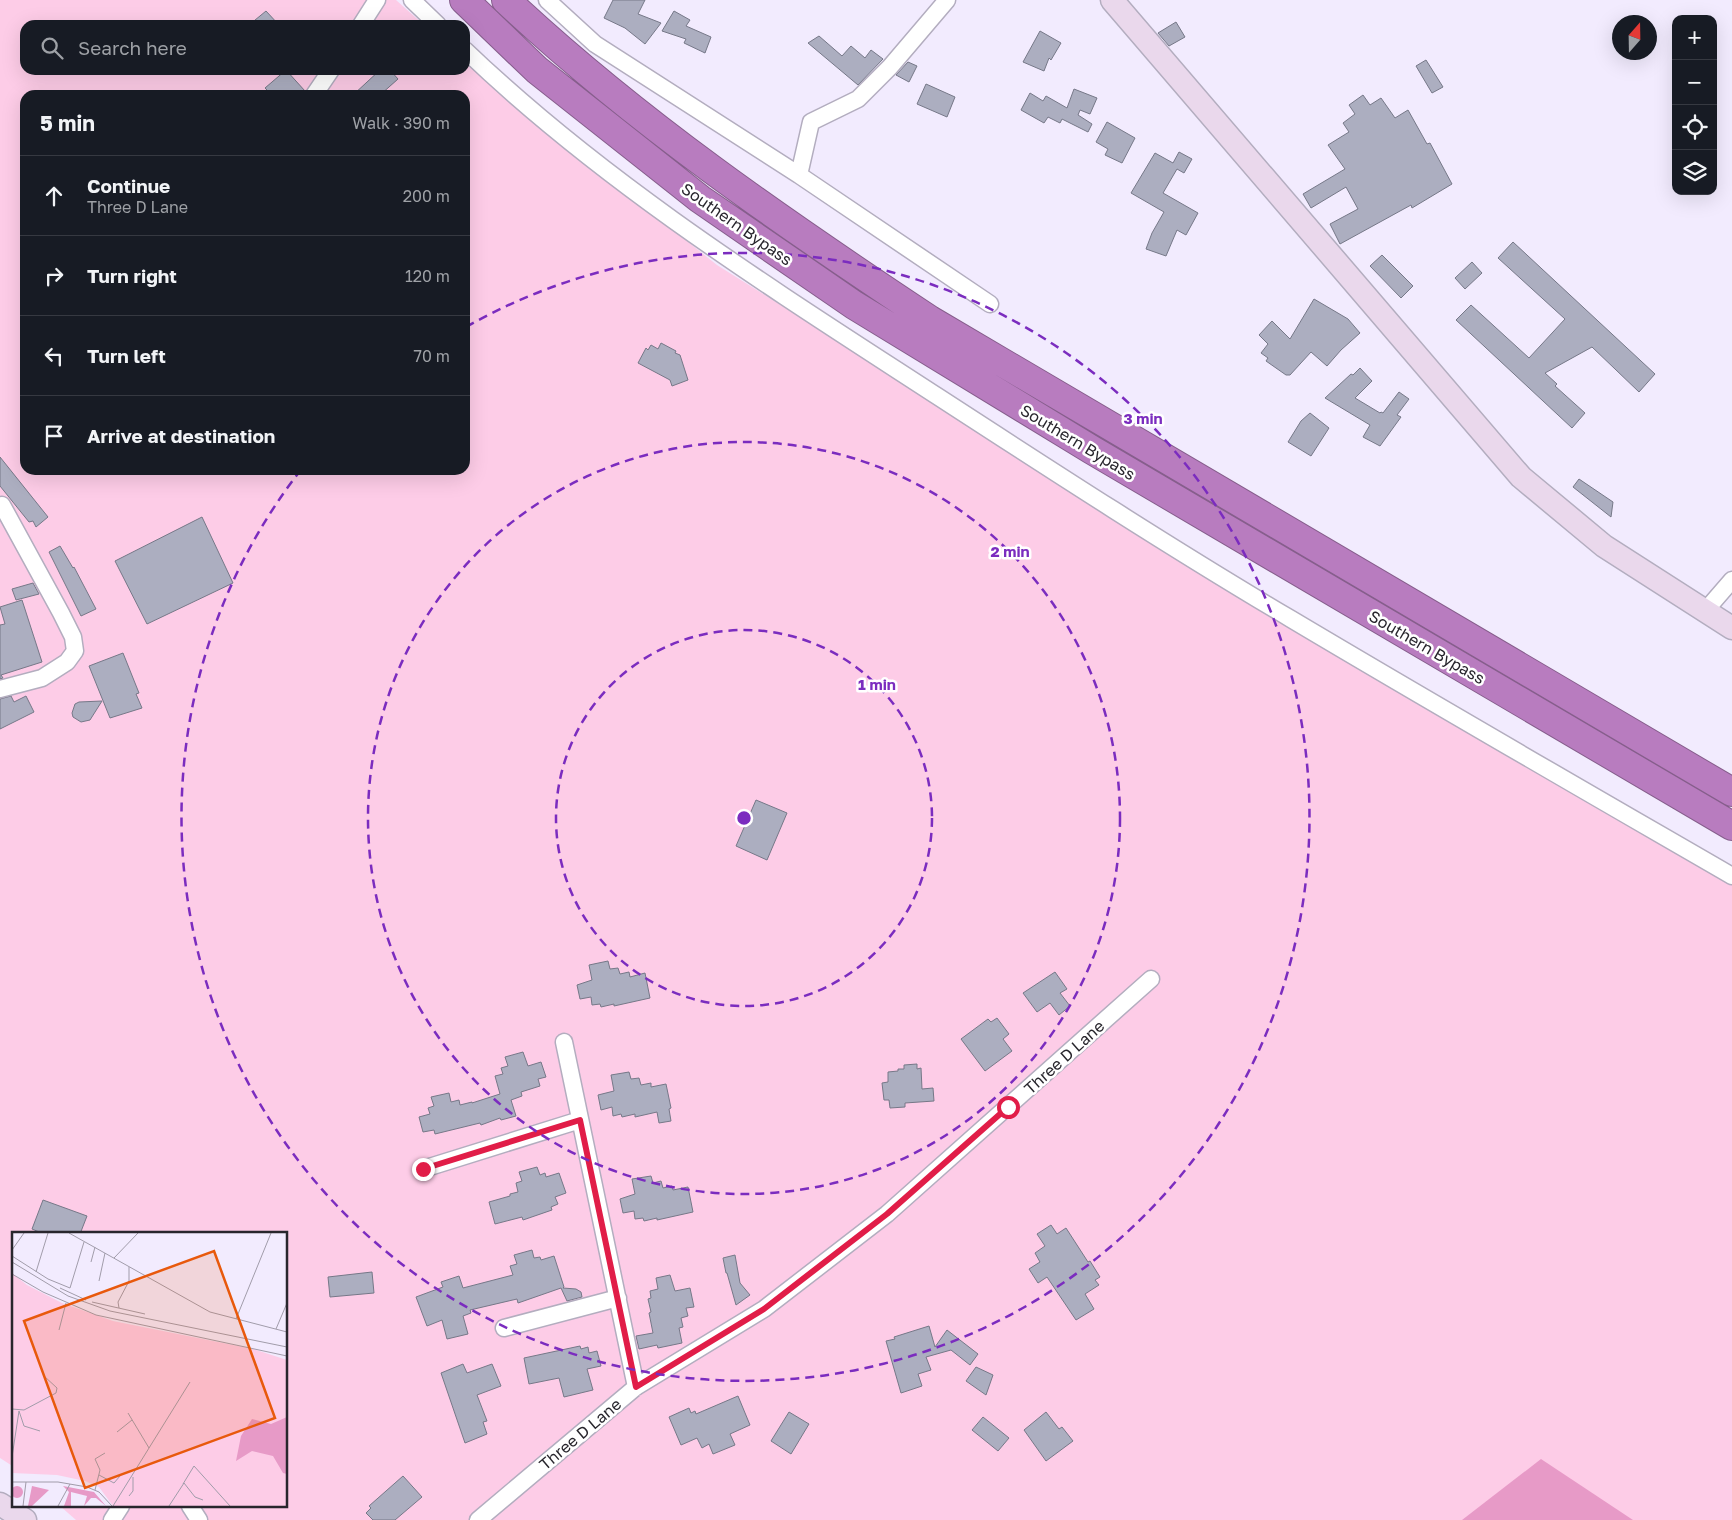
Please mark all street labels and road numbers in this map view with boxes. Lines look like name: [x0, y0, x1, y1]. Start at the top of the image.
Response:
street label: Southern Bypass: [678, 178, 796, 270]
street label: Southern Bypass: [1017, 400, 1139, 484]
street label: Southern Bypass: [1365, 606, 1489, 688]
street label: Three D Lane: [1020, 1016, 1108, 1098]
street label: Three D Lane: [535, 1394, 625, 1474]

